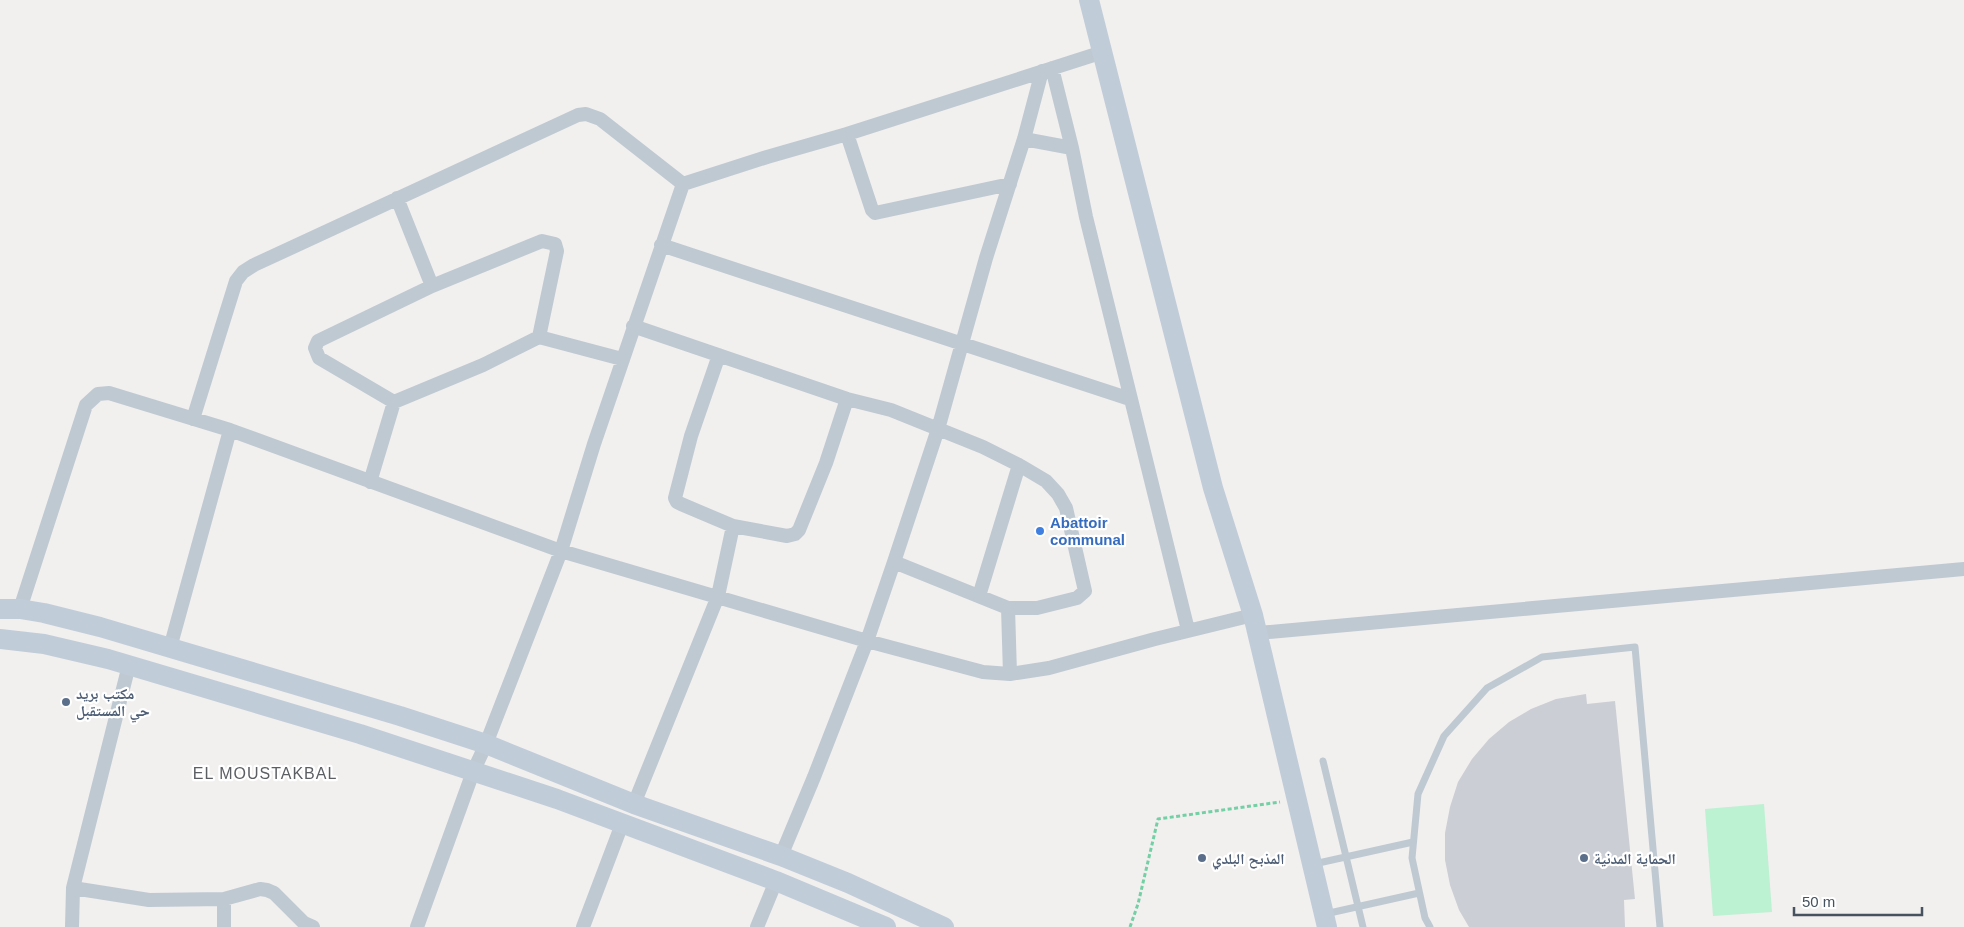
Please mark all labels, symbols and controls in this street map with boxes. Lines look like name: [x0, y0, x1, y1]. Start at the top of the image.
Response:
place label: Abattoir communal: [1050, 514, 1125, 548]
marker: Abattoir communal: [1034, 525, 1046, 537]
place label: مكتب بريد حي المستقبل: [76, 685, 150, 722]
marker: مكتب بريد حي المستقبل: [60, 696, 72, 708]
district label: EL MOUSTAKBAL: [193, 765, 337, 782]
place label: المذبح البلدي: [1212, 850, 1285, 870]
place label: الحماية المدنية: [1594, 850, 1676, 867]
marker: المذبح البلدي: [1196, 852, 1208, 864]
marker: الحماية المدنية: [1578, 852, 1590, 864]
scale bar: [1794, 884, 1922, 916]
text: 50 m: [1802, 893, 1835, 910]

